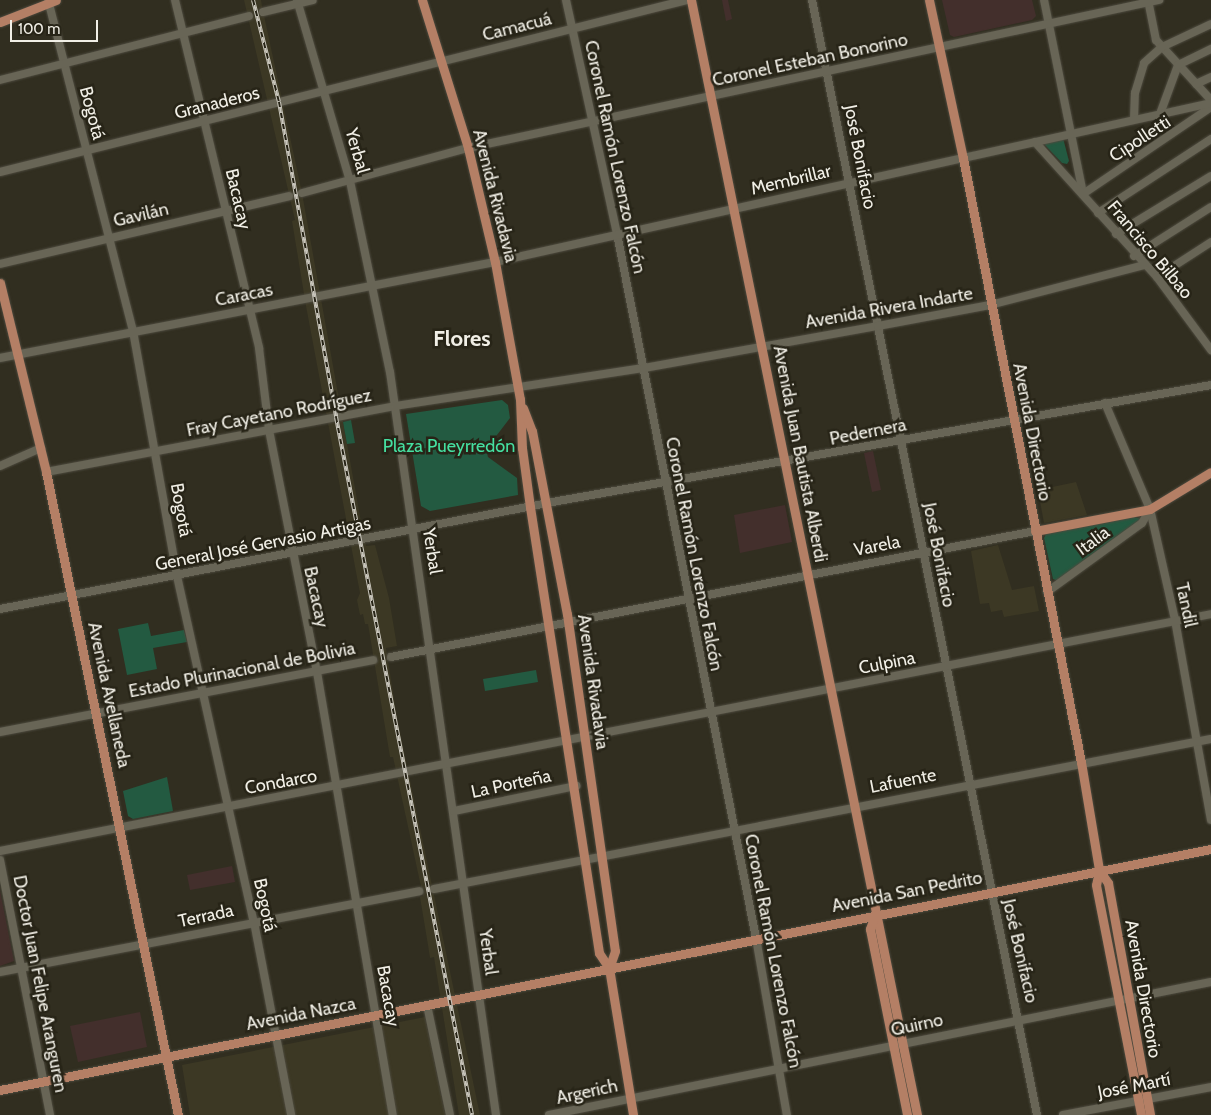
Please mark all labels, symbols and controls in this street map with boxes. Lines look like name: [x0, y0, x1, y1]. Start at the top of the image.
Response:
street label: Camacuá: [480, 8, 554, 46]
scale bar: [12, 10, 100, 42]
text: 100 m: [18, 20, 60, 38]
street label: Coronel Esteban Bonorino: [710, 29, 910, 91]
street label: Coronel Ramón Lorenzo Falcón: [580, 38, 650, 276]
street label: Granaderos: [172, 82, 262, 124]
street label: Bogotá: [75, 84, 109, 142]
street label: José Bonifacio: [839, 103, 881, 211]
street label: Cipolletti: [1105, 111, 1175, 167]
street label: Yerbal: [340, 126, 374, 176]
street label: Avenida Rivadavia: [468, 127, 522, 265]
street label: Membrillar: [749, 160, 833, 200]
street label: Bacacay: [221, 166, 255, 232]
street label: Francisco Bilbao: [1103, 197, 1197, 303]
street label: Gavilán: [111, 198, 171, 232]
street label: Caracas: [213, 279, 275, 311]
street label: Avenida Rivera Indarte: [804, 283, 974, 333]
district label: Flores: [433, 326, 491, 352]
street label: Avenida Juan Bautista Alberdi: [768, 344, 832, 564]
street label: Avenida Directorio: [1008, 361, 1056, 503]
street label: Fray Cayetano Rodríguez: [185, 384, 373, 442]
street label: Pedernera: [828, 414, 908, 450]
park label: Plaza Pueyrredón: [383, 435, 515, 457]
street label: Coronel Ramón Lorenzo Falcón: [661, 435, 727, 673]
street label: Bogotá: [166, 481, 196, 539]
street label: José Bonifacio: [918, 501, 960, 609]
street label: General José Gervasio Artigas: [153, 512, 373, 576]
street label: Italia: [1072, 522, 1114, 560]
street label: Yerbal: [418, 526, 446, 576]
street label: Varela: [852, 531, 902, 561]
street label: Bacacay: [299, 565, 333, 629]
street label: Tandil: [1171, 581, 1201, 629]
street label: Avenida Rivadavia: [573, 613, 613, 751]
street label: Avenida Avellaneda: [83, 620, 135, 770]
street label: Estado Plurinacional de Bolivia: [127, 637, 357, 703]
street label: Culpina: [857, 647, 917, 679]
street label: Lafuente: [868, 764, 938, 798]
street label: Condarco: [243, 765, 319, 799]
street label: La Porteña: [469, 765, 553, 803]
street label: Coronel Ramón Lorenzo Falcón: [740, 832, 806, 1070]
street label: Avenida San Pedrito: [830, 867, 984, 917]
street label: Doctor Juan Felipe Aranguren: [8, 874, 72, 1094]
street label: Bogotá: [249, 876, 281, 934]
street label: José Bonifacio: [998, 897, 1042, 1005]
street label: Terrada: [176, 900, 236, 932]
street label: Avenida Directorio: [1120, 918, 1166, 1060]
street label: Yerbal: [474, 927, 502, 977]
street label: Bacacay: [372, 964, 404, 1028]
street label: Avenida Nazca: [244, 993, 358, 1035]
street label: Quirno: [889, 1009, 945, 1041]
street label: José Martí: [1096, 1068, 1172, 1104]
street label: Argerich: [554, 1075, 620, 1109]

